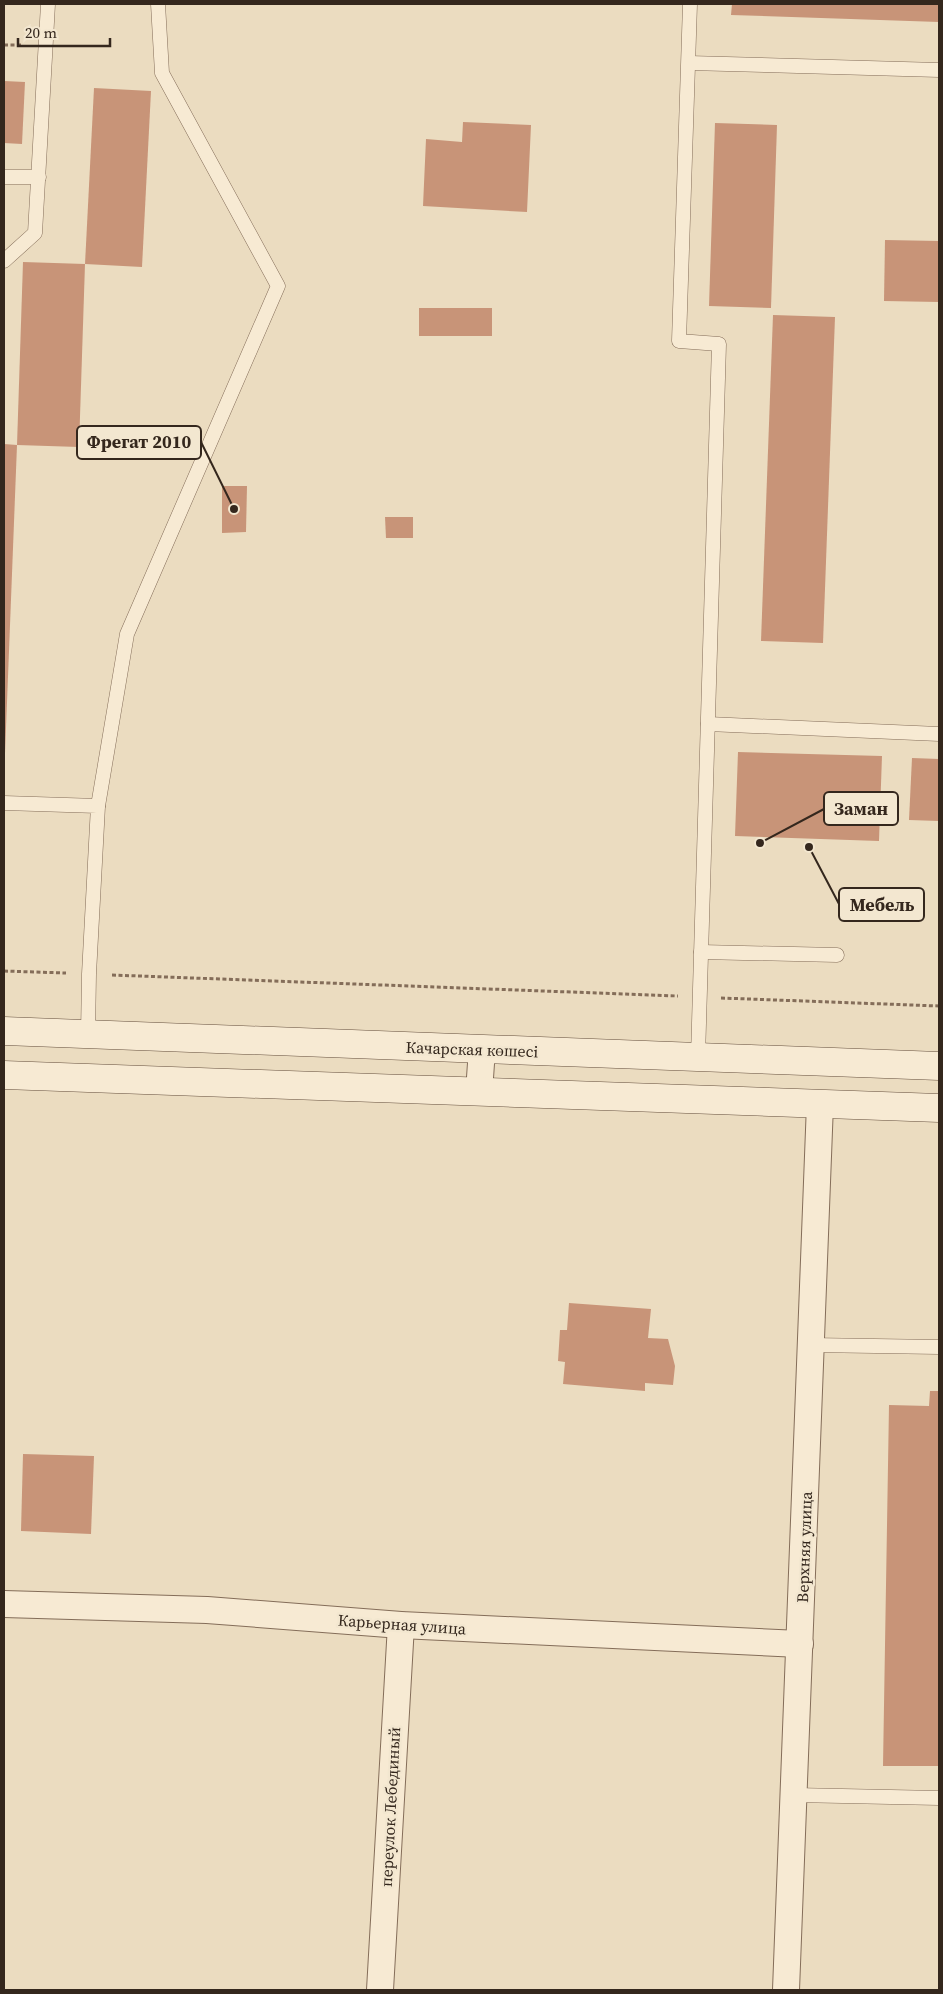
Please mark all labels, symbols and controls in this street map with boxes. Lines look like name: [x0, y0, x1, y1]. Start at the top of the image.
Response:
scale bar: [18, 15, 110, 47]
text: 20 m: [25, 22, 57, 43]
callout: Фрегат 2010: [77, 426, 201, 459]
text: Фрегат 2010: [87, 429, 191, 454]
callout: Заман: [824, 792, 898, 825]
text: Заман: [834, 796, 888, 821]
callout: Мебель: [839, 888, 924, 921]
text: Мебель: [850, 892, 915, 917]
street label: Качарская көшесі: [405, 1036, 539, 1062]
street label: Верхняя улица: [791, 1490, 817, 1603]
street label: Карьерная улица: [337, 1609, 468, 1640]
street label: переулок Лебединый: [375, 1726, 405, 1888]

